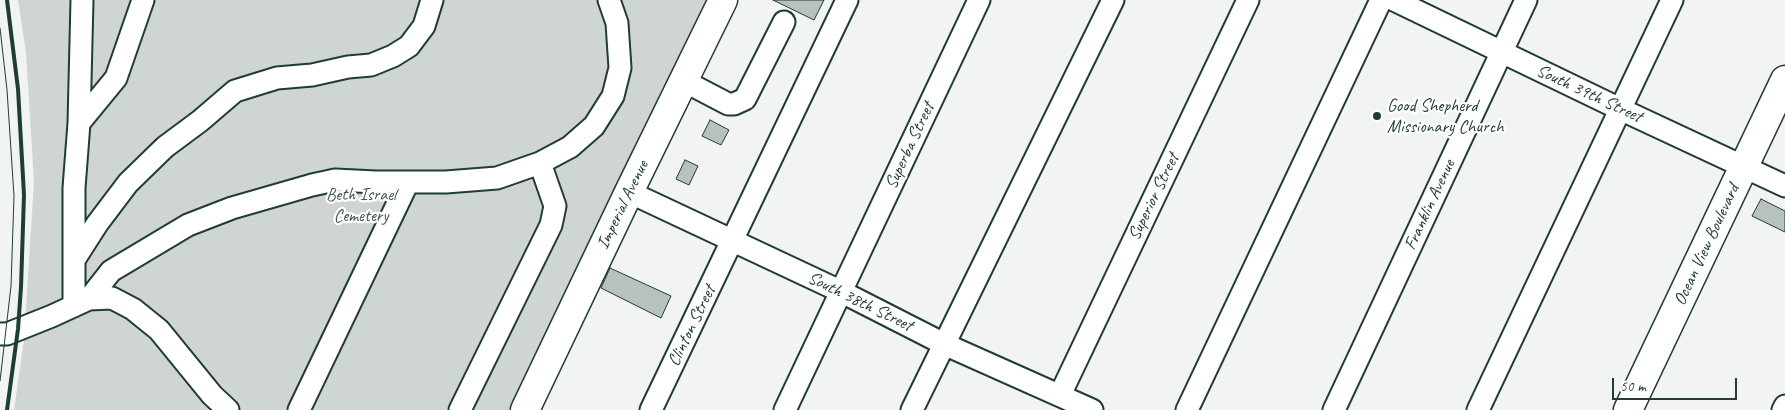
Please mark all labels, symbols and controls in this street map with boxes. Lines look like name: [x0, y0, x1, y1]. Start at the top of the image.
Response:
street label: South 39th Street: [1533, 60, 1645, 128]
place label: Good Shepherd Missionary Church: [1387, 95, 1503, 138]
street label: Superba Street: [881, 99, 939, 193]
marker: Good Shepherd Missionary Church: [1371, 110, 1383, 122]
street label: Superior Street: [1124, 150, 1184, 244]
street label: Franklin Avenue: [1400, 156, 1460, 254]
street label: Imperial Avenue: [592, 157, 654, 253]
street label: Ocean View Boulevard: [1669, 181, 1745, 309]
park label: Beth Israel Cemetery: [326, 184, 396, 226]
street label: South 38th Street: [804, 267, 916, 337]
street label: Clinton Street: [663, 282, 721, 370]
scale bar: [1615, 368, 1740, 400]
text: 50 m: [1620, 377, 1646, 396]

